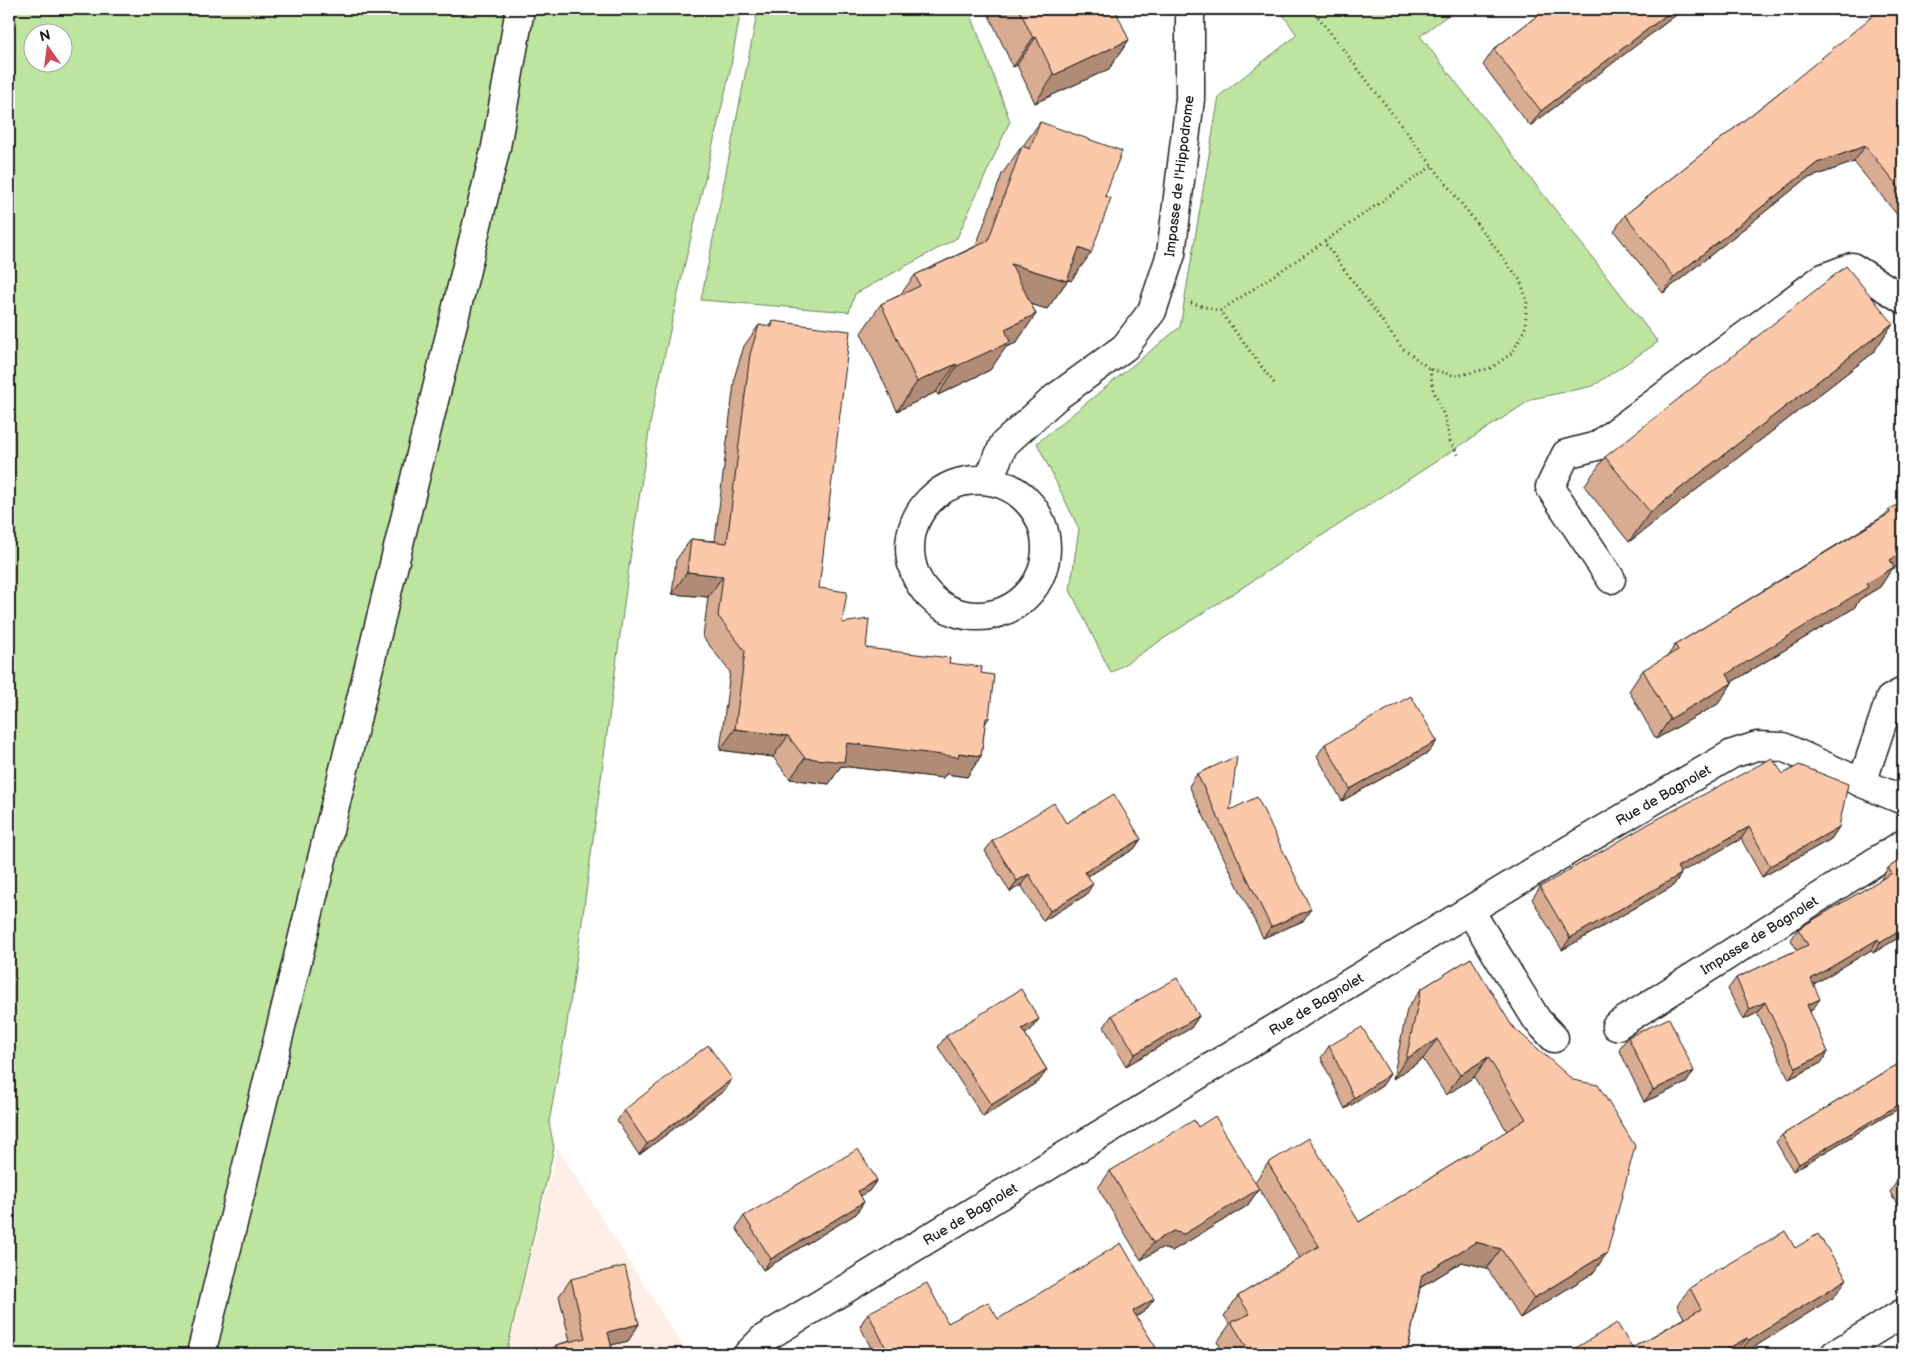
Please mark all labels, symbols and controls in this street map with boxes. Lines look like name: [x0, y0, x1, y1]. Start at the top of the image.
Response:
north arrow: [22, 22, 72, 72]
text: N: [38, 26, 52, 45]
street label: Impasse de l'Hippodrome: [1161, 94, 1198, 258]
street label: Rue de Bagnolet: [1613, 761, 1714, 830]
street label: Impasse de Bagnolet: [1697, 892, 1822, 978]
street label: Rue de Bagnolet: [1266, 969, 1367, 1039]
street label: Rue de Bagnolet: [920, 1179, 1021, 1249]

